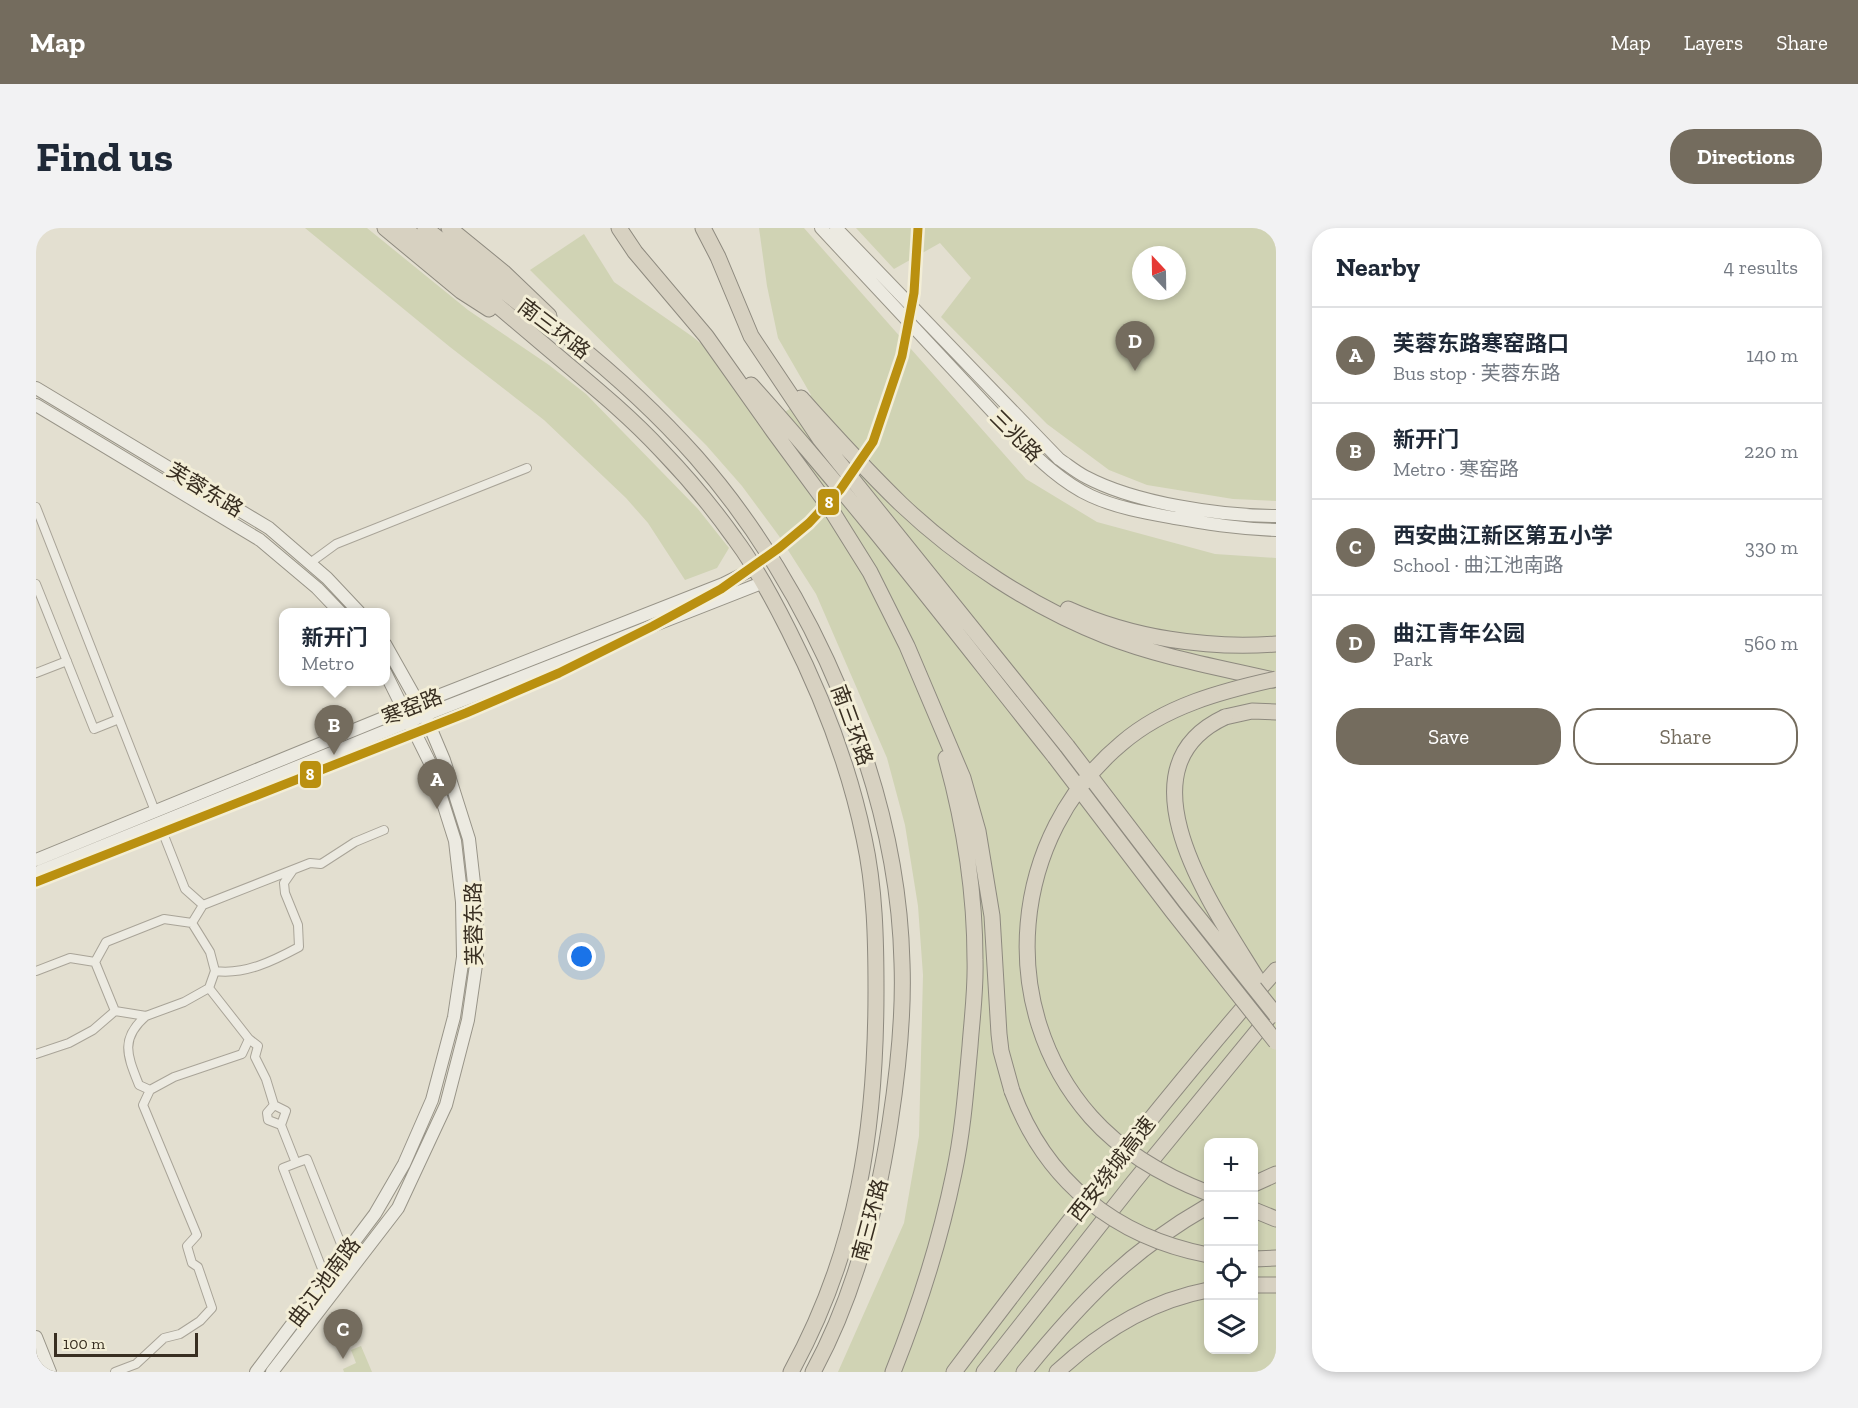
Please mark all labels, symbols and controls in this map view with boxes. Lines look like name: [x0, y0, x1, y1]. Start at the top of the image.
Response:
text: Map: [30, 26, 85, 59]
text: Map: [1611, 30, 1651, 55]
text: Layers: [1684, 30, 1743, 55]
text: Share: [1776, 30, 1828, 55]
button: Directions: [1670, 129, 1822, 184]
text: Find us: [36, 131, 173, 182]
north arrow: [1132, 246, 1186, 300]
text: Nearby: [1336, 251, 1420, 283]
text: 4 results: [1723, 255, 1798, 279]
street label: 南三环路: [513, 293, 595, 364]
pin: D: [1116, 322, 1154, 371]
text: 芙蓉东路寒窑路口: [1393, 330, 1569, 357]
text: A: [1349, 343, 1362, 367]
text: 140 m: [1746, 343, 1798, 367]
text: Bus stop · 芙蓉东路: [1393, 361, 1561, 385]
street label: 三兆路: [985, 405, 1047, 467]
text: 新开门: [1393, 426, 1459, 453]
text: B: [1349, 439, 1362, 463]
text: 220 m: [1744, 439, 1798, 463]
street label: 芙蓉东路: [163, 457, 248, 522]
text: Metro · 寒窑路: [1393, 457, 1519, 481]
line badge: 8: [817, 488, 840, 516]
text: 8: [825, 493, 834, 512]
text: 西安曲江新区第五小学: [1393, 522, 1613, 549]
text: C: [1349, 535, 1362, 559]
text: 330 m: [1745, 535, 1798, 559]
text: School · 曲江池南路: [1393, 553, 1563, 577]
popup: [279, 608, 390, 686]
text: 曲江青年公园: [1393, 620, 1525, 647]
text: 新开门: [301, 624, 368, 651]
text: D: [1349, 631, 1362, 655]
text: 560 m: [1744, 631, 1798, 655]
text: Park: [1393, 647, 1433, 671]
text: Metro: [301, 651, 354, 675]
street label: 南三环路: [826, 681, 879, 769]
street label: 寒窑路: [378, 683, 446, 730]
pin: B: [314, 706, 354, 755]
button: Save: [1336, 708, 1561, 765]
button: Share: [1573, 708, 1798, 765]
line badge: 8: [299, 760, 322, 789]
pin: A: [418, 760, 456, 809]
text: 8: [306, 765, 315, 784]
street label: 芙蓉东路: [460, 882, 487, 966]
your location: [567, 942, 596, 971]
street label: 西安绕城高速: [1063, 1111, 1160, 1226]
map controls: [1204, 1138, 1258, 1354]
button: +: [1204, 1138, 1258, 1192]
street label: 南三环路: [847, 1176, 892, 1264]
button: −: [1204, 1192, 1258, 1246]
street label: 曲江池南路: [282, 1232, 365, 1331]
button: locate: [1204, 1246, 1258, 1300]
button: layers: [1204, 1300, 1258, 1354]
pin: C: [324, 1310, 362, 1359]
scale bar: [54, 1330, 198, 1358]
text: 100 m: [63, 1334, 105, 1353]

